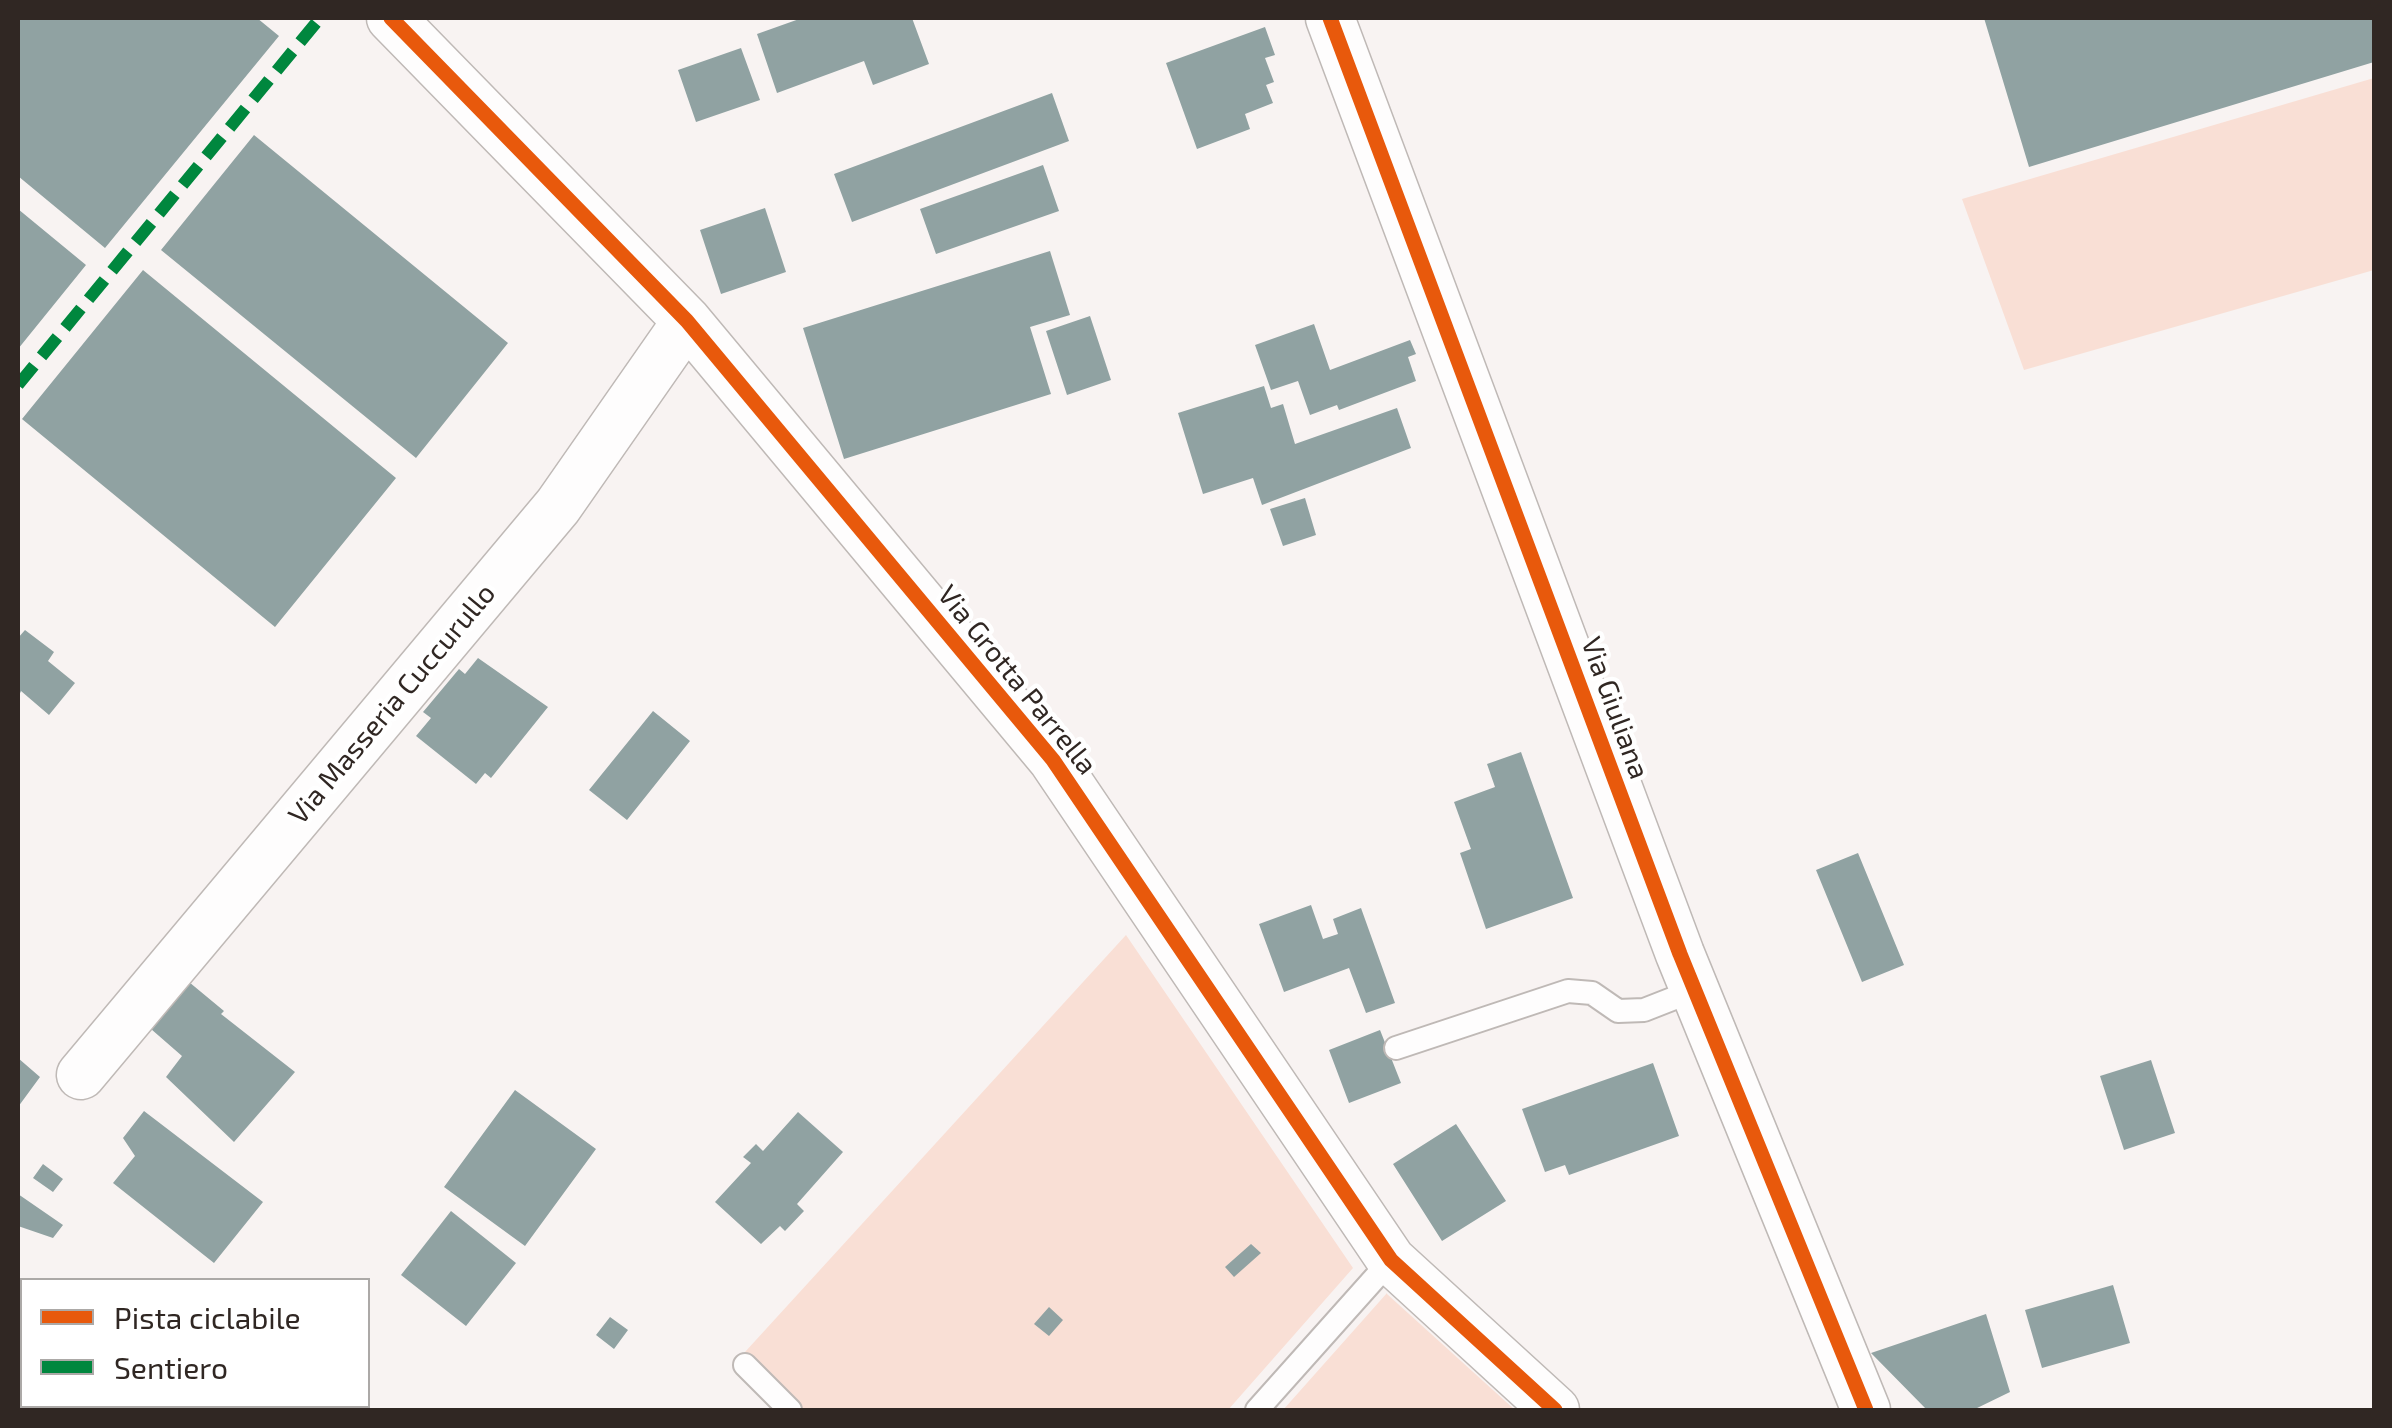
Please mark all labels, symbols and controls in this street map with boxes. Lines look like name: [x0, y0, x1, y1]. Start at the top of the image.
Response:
street label: Via Masseria Cuccurullo: [282, 577, 502, 831]
street label: Via Grotta Parrella: [930, 579, 1104, 781]
street label: Via Giuliana: [1574, 633, 1656, 783]
legend: [20, 1278, 370, 1408]
text: Pista ciclabile: [114, 1299, 301, 1335]
text: Sentiero: [114, 1349, 228, 1385]

